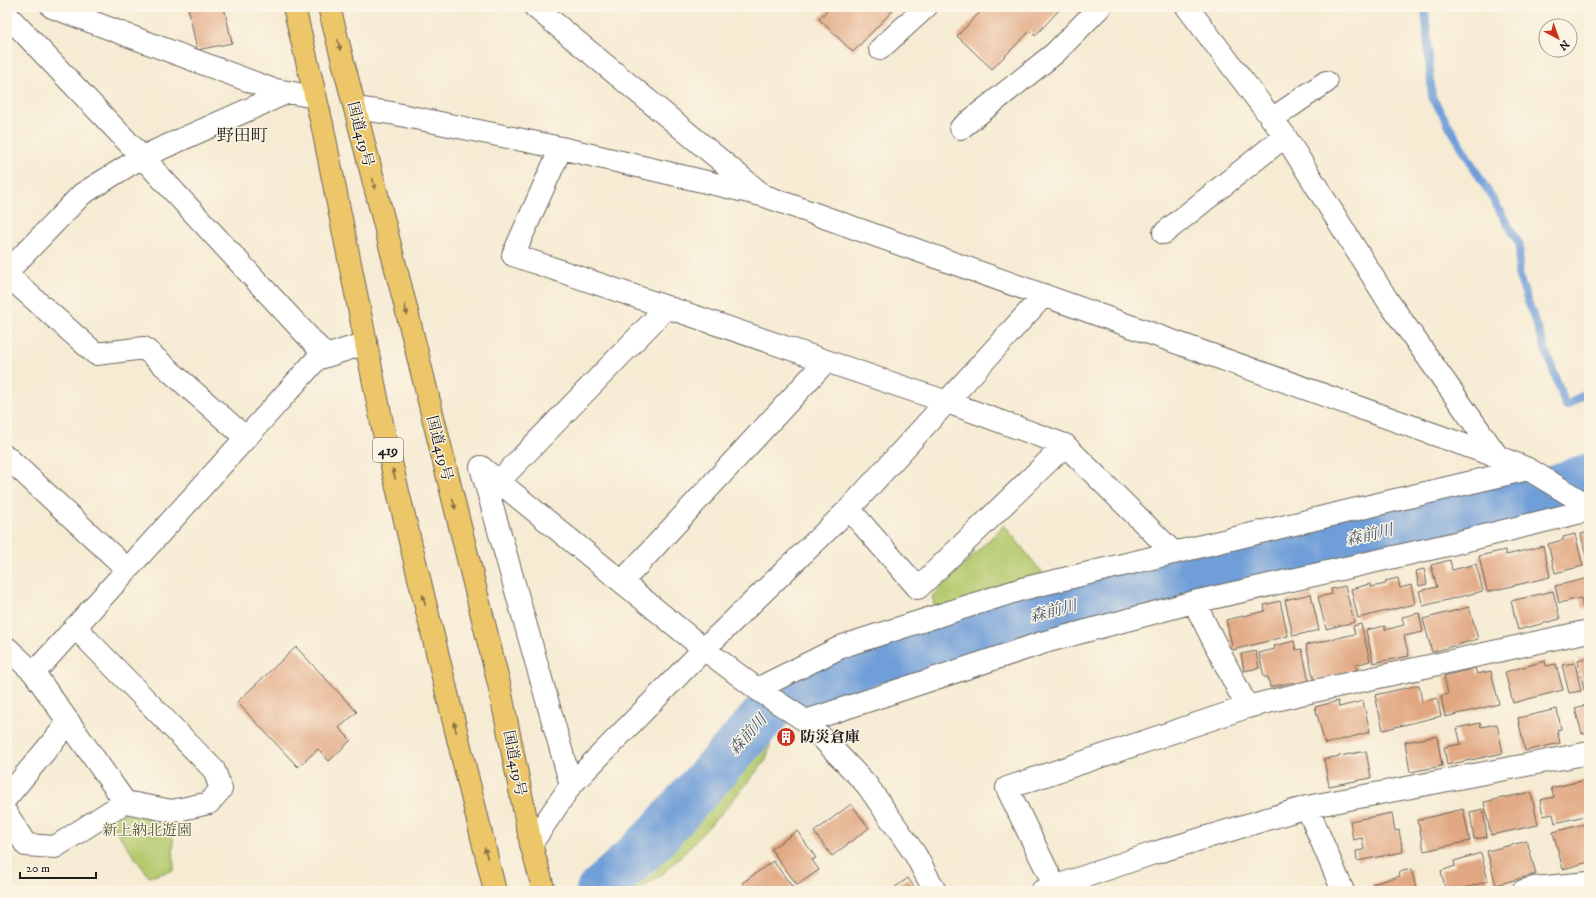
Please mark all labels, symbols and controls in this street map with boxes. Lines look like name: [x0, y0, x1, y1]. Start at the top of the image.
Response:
north arrow: [1538, 18, 1578, 58]
text: N: [1556, 37, 1572, 53]
one-way arrow: [336, 39, 342, 51]
street label: 国道419号: [343, 100, 378, 169]
district label: 野田町: [217, 125, 268, 147]
one-way arrow: [371, 179, 377, 191]
one-way arrow: [404, 304, 410, 317]
street label: 国道419号: [422, 414, 457, 483]
road number: 419: [373, 438, 403, 462]
one-way arrow: [390, 468, 396, 480]
one-way arrow: [452, 498, 458, 511]
water label: 森前川: [1344, 519, 1397, 550]
one-way arrow: [421, 594, 427, 607]
water label: 森前川: [1028, 595, 1081, 626]
water label: 森前川: [724, 709, 773, 759]
one-way arrow: [452, 721, 458, 733]
building icon: 防災倉庫: [775, 726, 797, 748]
place label: 防災倉庫: [800, 728, 860, 747]
street label: 国道419号: [499, 729, 530, 798]
park label: 新上納北遊園: [102, 821, 192, 840]
one-way arrow: [482, 847, 488, 859]
scale bar: [20, 854, 96, 880]
text: 20 m: [26, 861, 50, 876]

